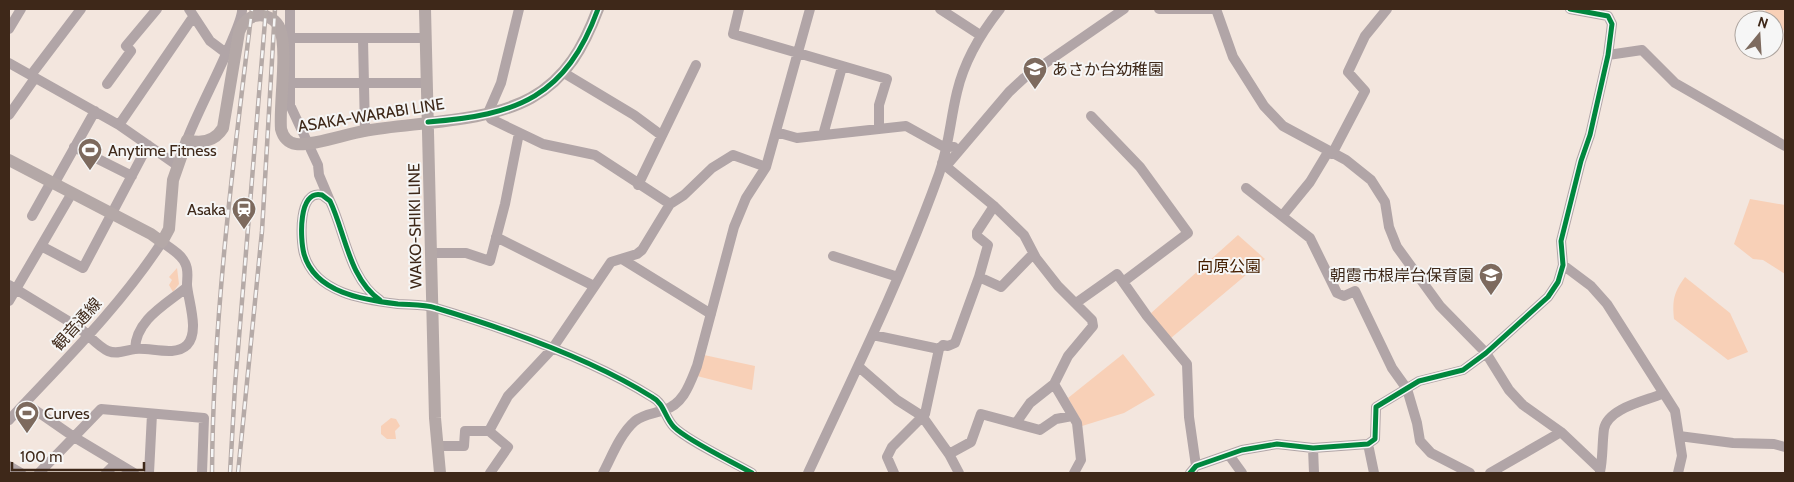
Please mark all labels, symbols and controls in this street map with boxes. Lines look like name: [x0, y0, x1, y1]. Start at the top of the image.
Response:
north arrow: [1734, 10, 1784, 60]
text: N: [1756, 13, 1771, 33]
school or university icon: あさか台幼稚園: [1022, 56, 1048, 90]
place label: あさか台幼稚園: [1052, 60, 1164, 79]
street label: ASAKA-WARABI LINE: [296, 94, 446, 136]
sports icon: Anytime Fitness: [77, 137, 103, 171]
place label: Anytime Fitness: [108, 141, 217, 160]
street label: WAKO-SHIKI LINE: [404, 163, 426, 289]
station icon: Asaka: [231, 196, 257, 230]
place label: Asaka: [187, 200, 226, 219]
park label: 向原公園: [1197, 257, 1261, 276]
school or university icon: 朝霞市根岸台保育園: [1478, 262, 1504, 296]
place label: 朝霞市根岸台保育園: [1330, 266, 1474, 285]
street label: 観音通線: [49, 294, 105, 354]
sports icon: Curves: [14, 400, 40, 434]
place label: Curves: [44, 404, 90, 423]
scale bar: [12, 440, 145, 472]
text: 100 m: [20, 448, 62, 466]

